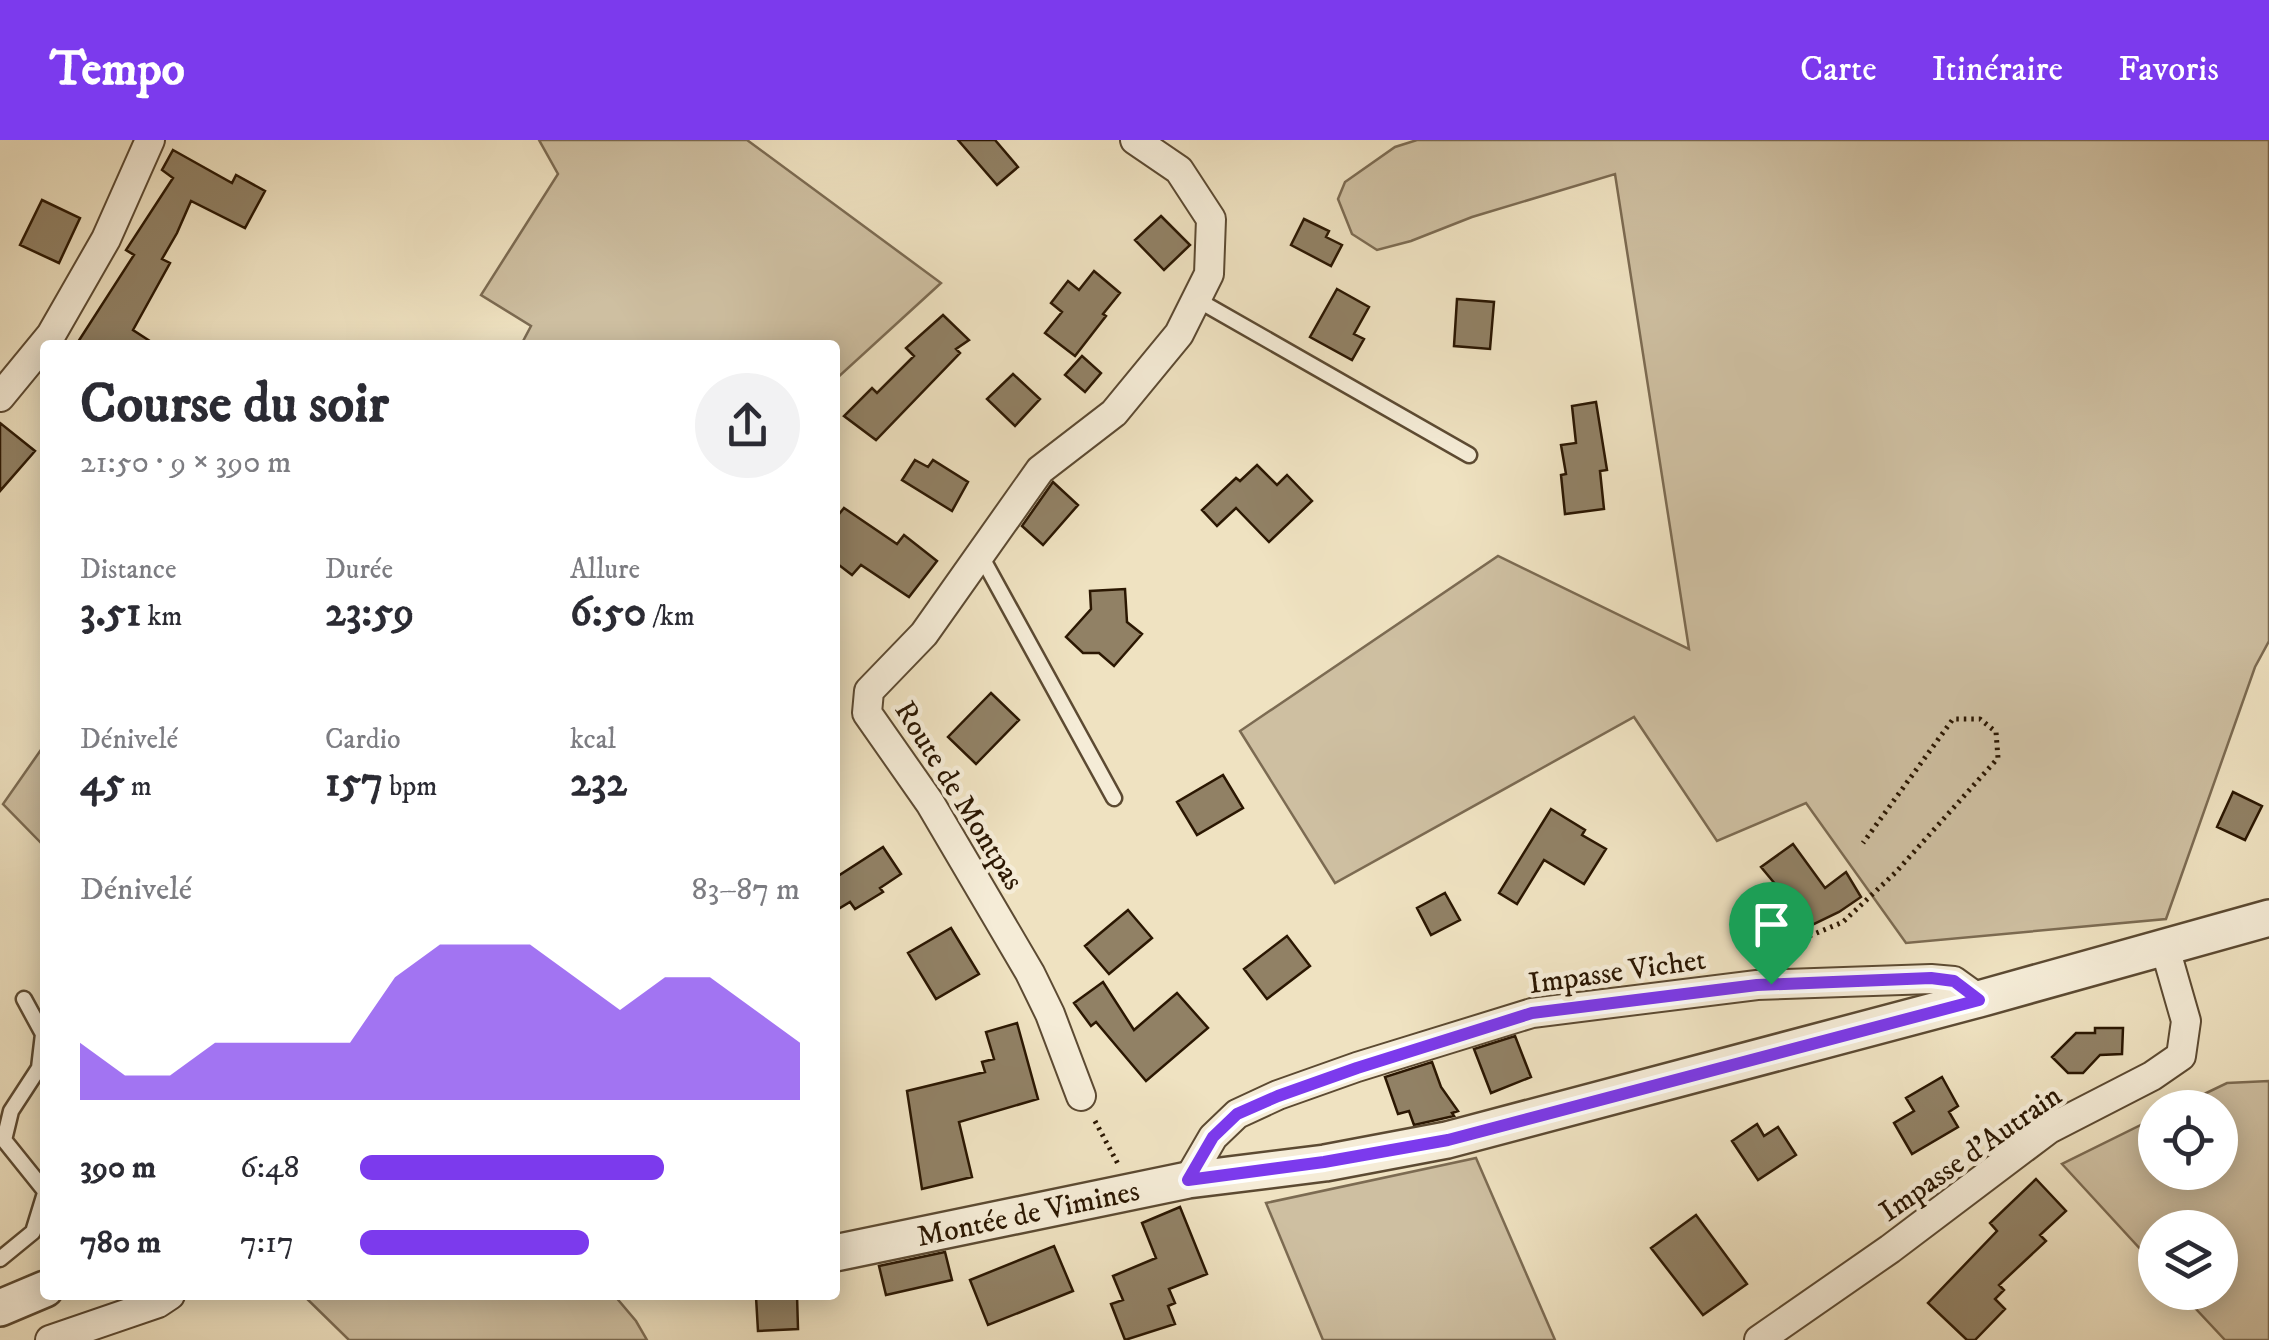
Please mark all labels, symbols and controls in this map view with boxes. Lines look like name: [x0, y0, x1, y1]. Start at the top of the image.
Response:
text: Tempo: [50, 40, 185, 100]
text: Carte: [1800, 48, 1877, 92]
text: Itinéraire: [1932, 48, 2063, 92]
text: Favoris: [2118, 48, 2219, 92]
text: Course du soir: [80, 371, 389, 440]
button: share: [695, 373, 800, 478]
text: 21:50 · 9 × 390 m: [80, 443, 291, 483]
text: Distance: [80, 552, 176, 587]
text: Durée: [325, 552, 393, 587]
text: Allure: [570, 552, 640, 587]
text: 3.51: [80, 587, 141, 639]
text: 23:59: [325, 587, 414, 639]
text: 6:50: [570, 587, 646, 639]
text: km: [141, 599, 182, 634]
text: /km: [646, 599, 695, 634]
street label: Route de Montpas: [886, 695, 1032, 897]
text: Dénivelé: [80, 722, 178, 757]
text: Cardio: [325, 722, 401, 757]
text: kcal: [570, 722, 616, 757]
text: 45: [80, 757, 125, 809]
text: 157: [325, 757, 383, 809]
text: 232: [570, 757, 627, 809]
text: m: [125, 769, 152, 804]
text: bpm: [383, 769, 437, 804]
text: Dénivelé: [80, 870, 192, 910]
text: 83–87 m: [691, 870, 800, 910]
pin: [1729, 882, 1814, 985]
icon: arrive: [1744, 897, 1799, 952]
street label: Impasse Vichet: [1526, 942, 1708, 1003]
street label: Impasse d'Autrain: [1873, 1078, 2069, 1231]
map controls: [2138, 1090, 2238, 1310]
button: locate: [2138, 1090, 2238, 1190]
text: 390 m: [80, 1148, 156, 1188]
text: 6:48: [240, 1148, 299, 1188]
street label: Montée de Vimines: [914, 1173, 1143, 1256]
button: layers: [2138, 1210, 2238, 1310]
text: 780 m: [80, 1223, 161, 1263]
text: 7:17: [240, 1223, 294, 1263]

